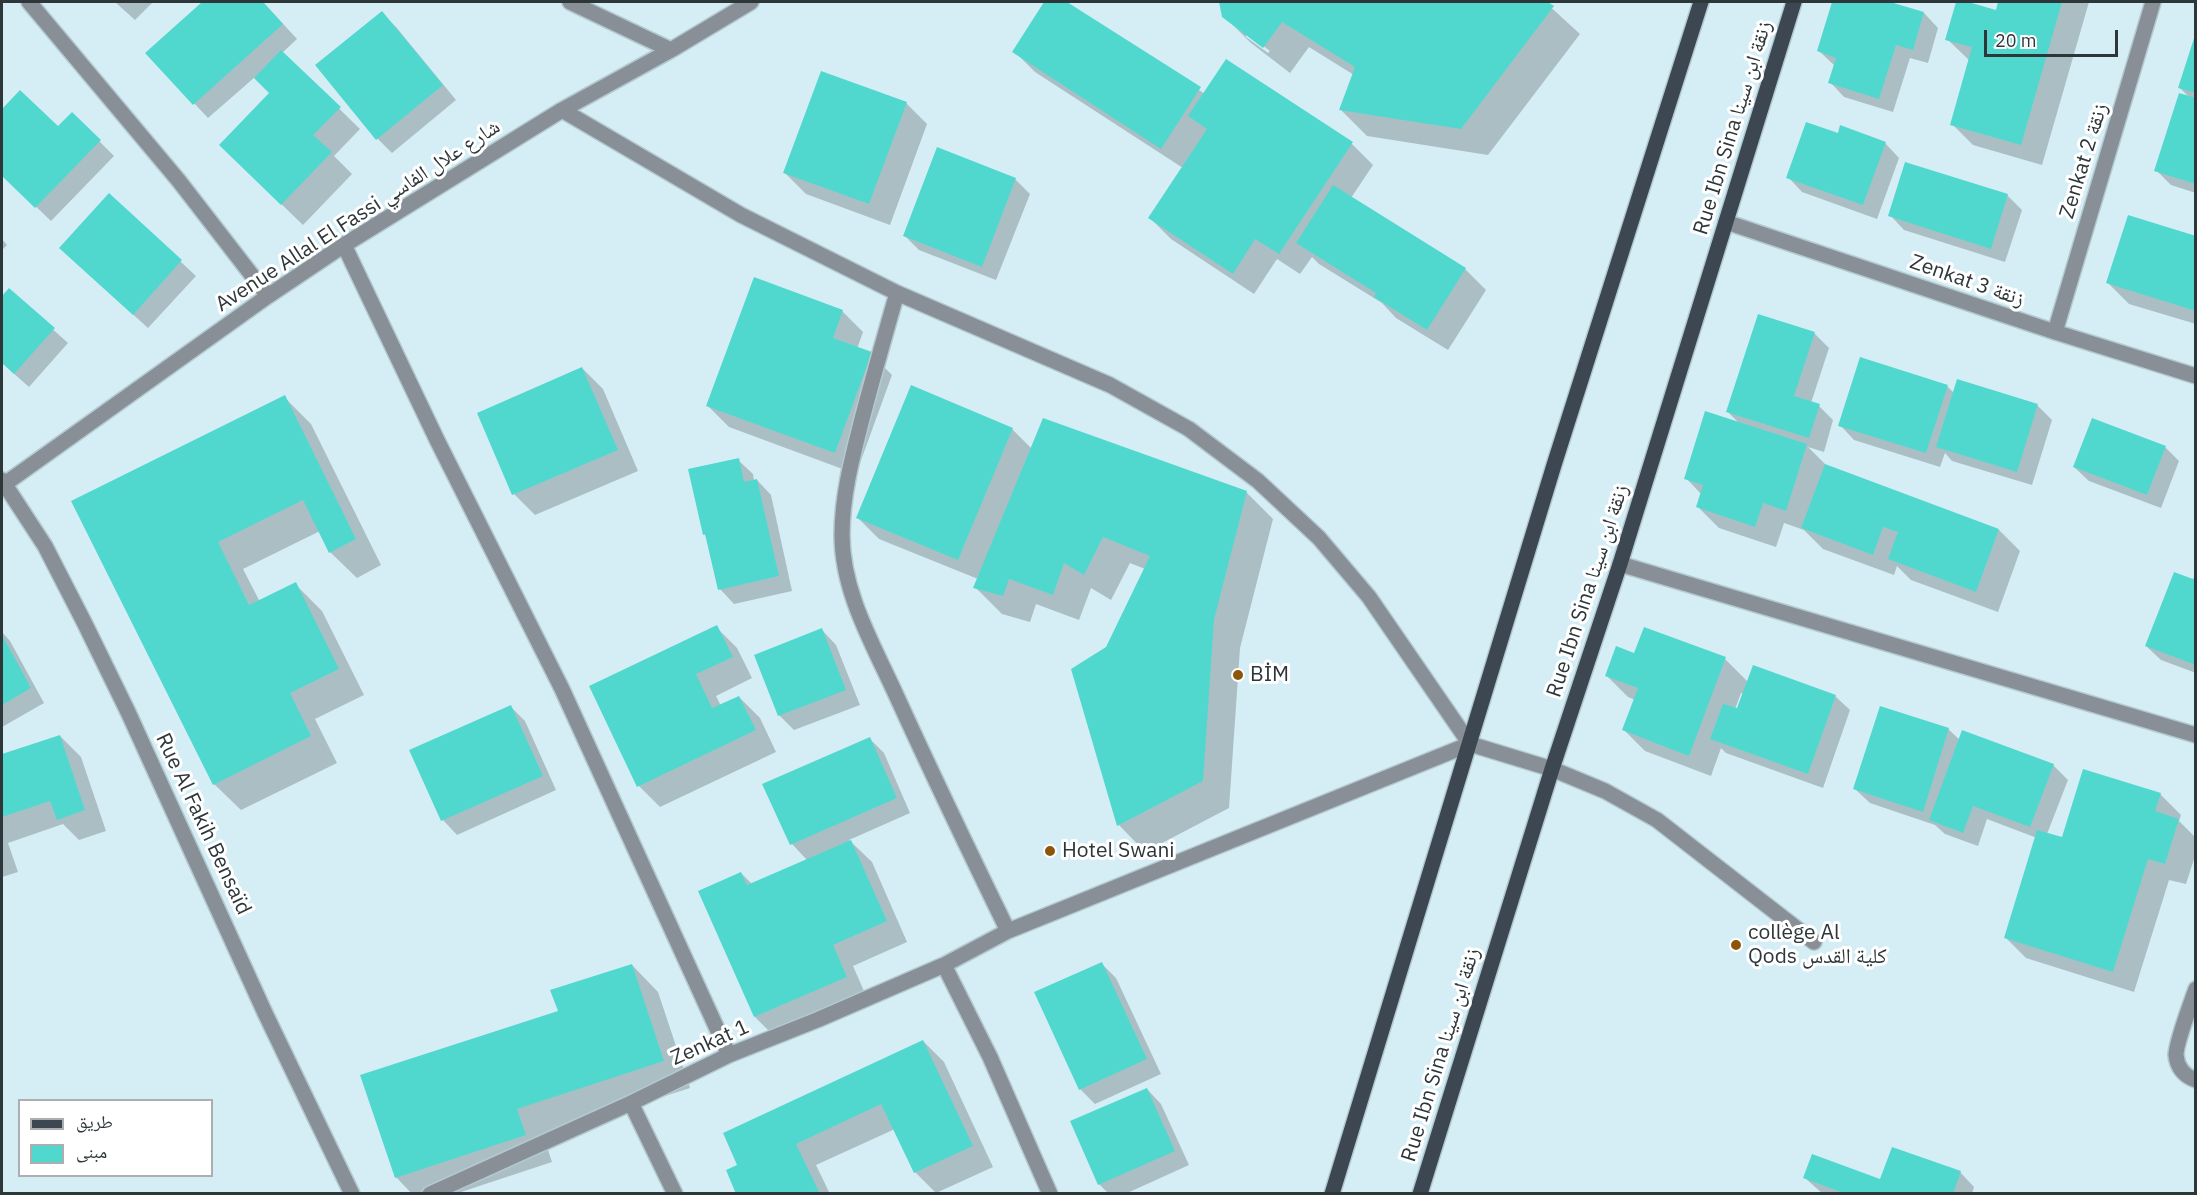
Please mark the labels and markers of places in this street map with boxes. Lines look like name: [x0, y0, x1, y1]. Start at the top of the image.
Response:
place label: BİM: [1250, 662, 1289, 688]
marker: BİM: [1231, 668, 1245, 682]
place label: Hotel Swani: [1062, 838, 1175, 864]
marker: Hotel Swani: [1043, 844, 1057, 858]
place label: collège Al Qods كلية القدس: [1748, 920, 1887, 970]
marker: collège Al Qods كلية القدس: [1729, 938, 1743, 952]

